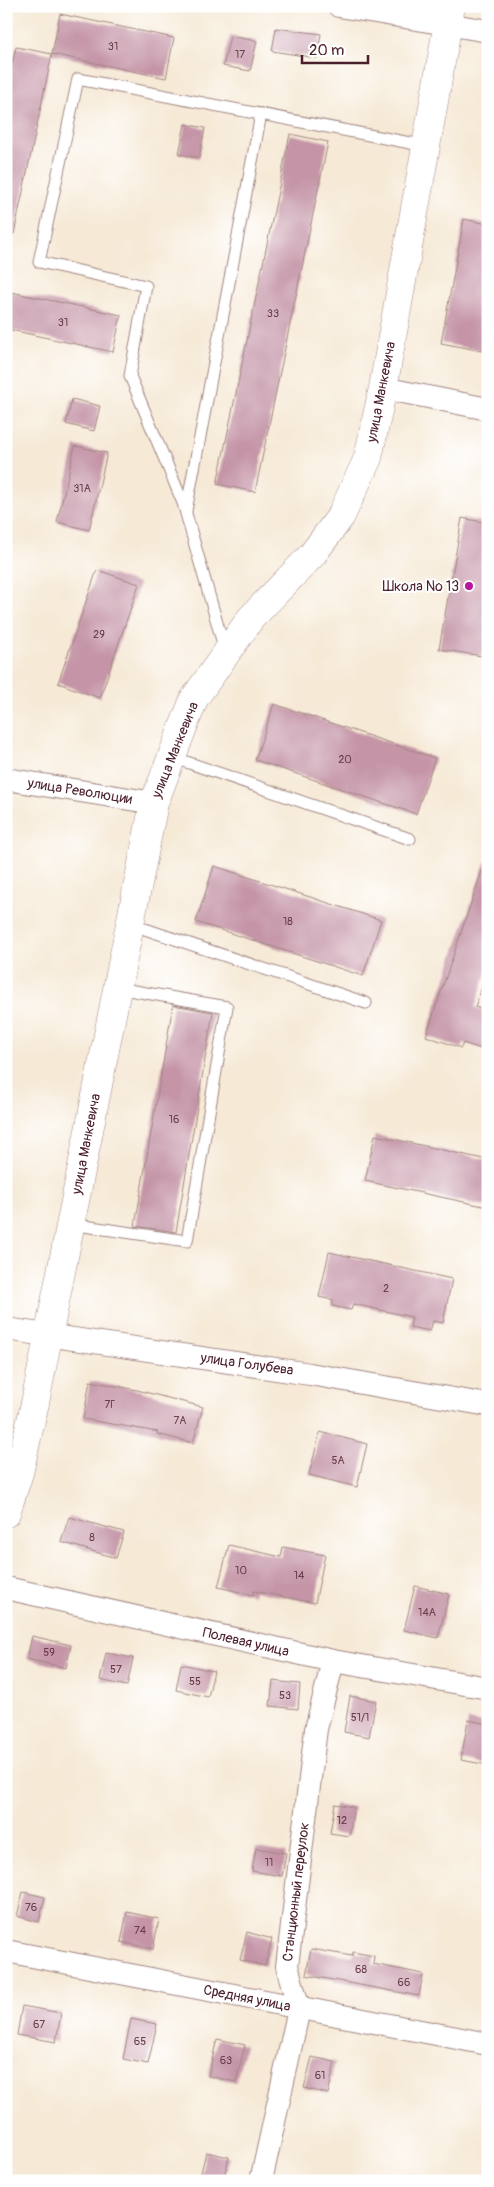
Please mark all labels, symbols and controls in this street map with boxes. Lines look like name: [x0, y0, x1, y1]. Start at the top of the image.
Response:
scale bar: [302, 32, 368, 64]
house number: 31: [108, 40, 118, 53]
text: 20 m: [309, 41, 344, 60]
house number: 17: [235, 48, 245, 61]
house number: 33: [267, 307, 279, 320]
house number: 31: [58, 316, 68, 329]
street label: улица Манкевича: [363, 340, 399, 445]
house number: 31А: [73, 482, 91, 495]
place label: Школа № 13: [383, 578, 459, 595]
marker: Школа № 13: [463, 580, 475, 592]
house number: 29: [93, 628, 105, 641]
street label: улица Манкевича: [148, 699, 202, 802]
house number: 20: [338, 753, 352, 766]
street label: улица Революции: [25, 774, 134, 808]
house number: 18: [283, 915, 293, 928]
street label: улица Манкевича: [68, 1092, 104, 1197]
house number: 16: [169, 1113, 179, 1126]
house number: 2: [383, 1282, 389, 1295]
street label: улица Голубева: [198, 1349, 295, 1379]
house number: 7Г: [104, 1398, 116, 1411]
house number: 7А: [174, 1414, 186, 1427]
house number: 5А: [331, 1454, 345, 1467]
house number: 8: [89, 1531, 95, 1544]
house number: 10: [235, 1564, 247, 1577]
house number: 14: [294, 1569, 305, 1582]
house number: 14А: [418, 1606, 436, 1619]
street label: Полевая улица: [201, 1624, 291, 1660]
house number: 59: [43, 1646, 55, 1659]
house number: 57: [110, 1663, 122, 1676]
house number: 55: [189, 1675, 201, 1688]
house number: 53: [279, 1689, 291, 1702]
house number: 51/1: [351, 1711, 369, 1724]
house number: 12: [337, 1814, 347, 1827]
street label: Станционный переулок: [279, 1821, 313, 1963]
house number: 11: [265, 1856, 273, 1869]
house number: 76: [25, 1901, 37, 1914]
house number: 74: [134, 1924, 147, 1937]
house number: 68: [355, 1963, 367, 1976]
house number: 66: [398, 1976, 410, 1989]
street label: Средняя улица: [202, 1981, 292, 2015]
house number: 67: [33, 2018, 45, 2031]
house number: 65: [134, 2035, 146, 2048]
house number: 63: [220, 2054, 232, 2067]
house number: 61: [315, 2069, 325, 2082]

